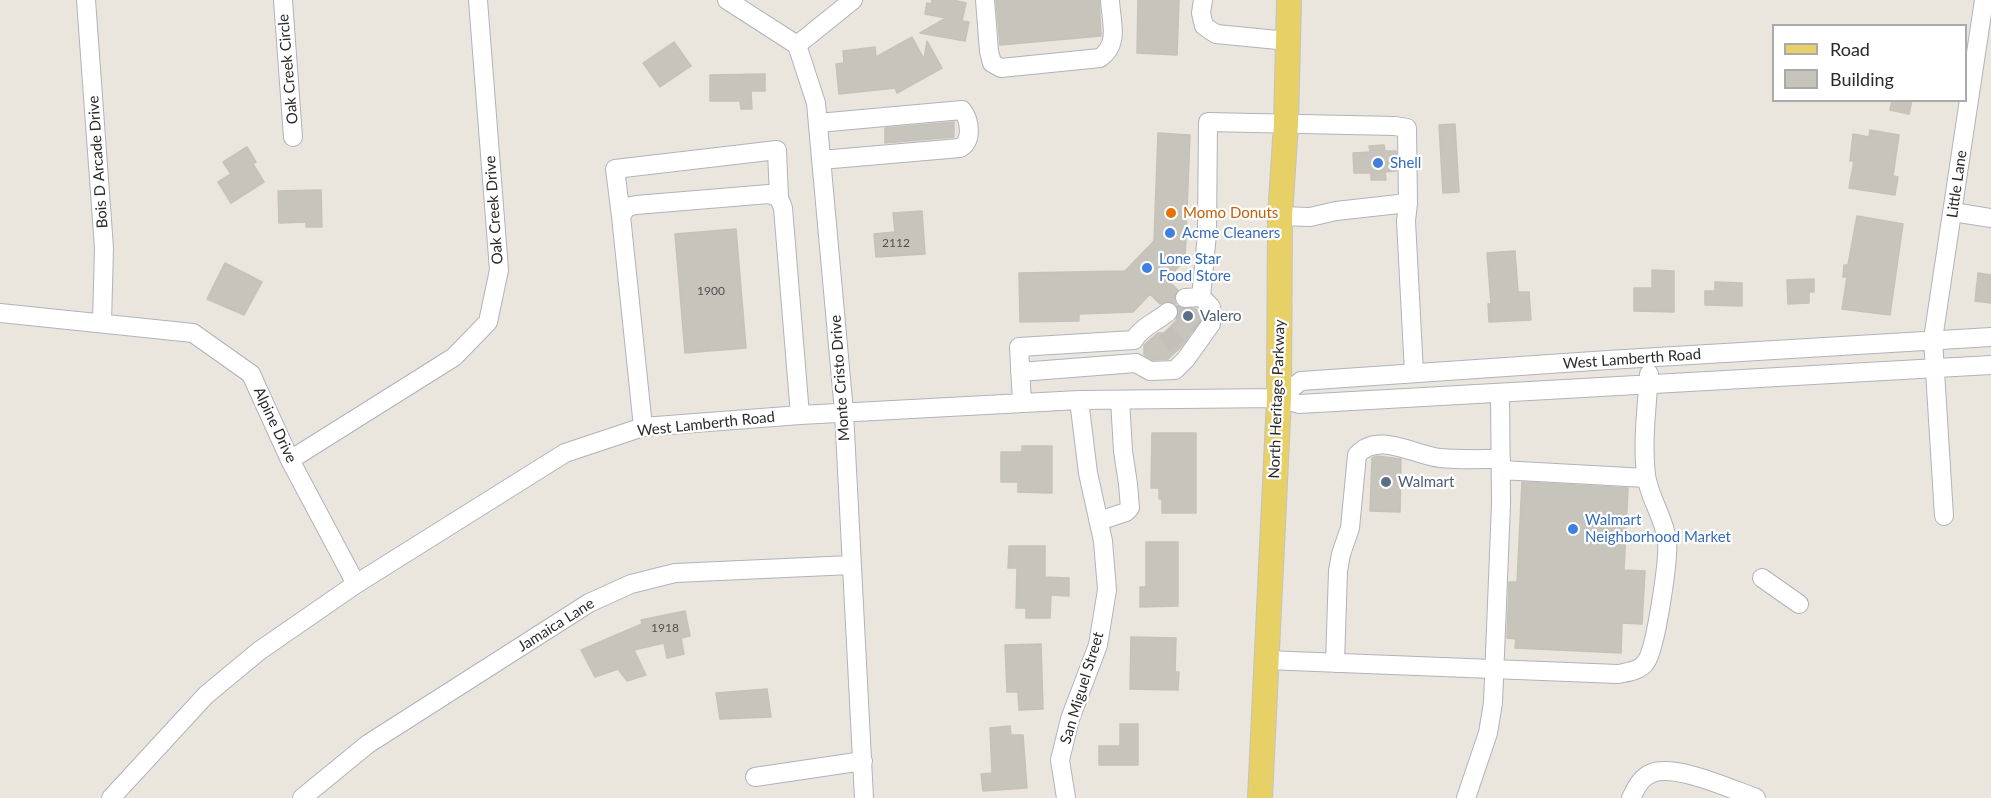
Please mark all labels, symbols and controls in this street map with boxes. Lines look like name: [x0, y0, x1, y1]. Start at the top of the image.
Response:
street label: Oak Creek Circle: [274, 13, 302, 125]
legend: [1772, 24, 1967, 102]
text: Road: [1830, 38, 1870, 60]
text: Building: [1830, 68, 1894, 90]
street label: Bois D Arcade Drive: [84, 95, 112, 229]
street label: Little Lane: [1943, 149, 1971, 219]
place label: Shell: [1390, 154, 1421, 172]
street label: Oak Creek Drive: [481, 155, 507, 265]
marker: Shell: [1371, 156, 1385, 170]
place label: Momo Donuts: [1183, 204, 1278, 222]
marker: Momo Donuts: [1164, 206, 1178, 220]
place label: Acme Cleaners: [1182, 224, 1280, 242]
marker: Acme Cleaners: [1163, 226, 1177, 240]
house number: 2112: [882, 236, 910, 250]
place label: Lone Star Food Store: [1159, 250, 1231, 285]
marker: Lone Star Food Store: [1140, 261, 1154, 275]
house number: 1900: [697, 284, 725, 298]
place label: Valero: [1200, 307, 1242, 325]
marker: Valero: [1181, 309, 1195, 323]
street label: Monte Cristo Drive: [827, 314, 853, 442]
street label: North Heritage Parkway: [1265, 319, 1289, 479]
street label: West Lamberth Road: [1562, 345, 1702, 373]
street label: Alpine Drive: [250, 384, 300, 466]
street label: West Lamberth Road: [636, 408, 776, 440]
place label: Walmart: [1398, 473, 1454, 491]
marker: Walmart: [1379, 475, 1393, 489]
place label: Walmart Neighborhood Market: [1585, 511, 1731, 546]
marker: Walmart Neighborhood Market: [1566, 522, 1580, 536]
street label: Jamaica Lane: [514, 594, 598, 656]
house number: 1918: [651, 621, 679, 635]
street label: San Miguel Street: [1056, 630, 1108, 746]

